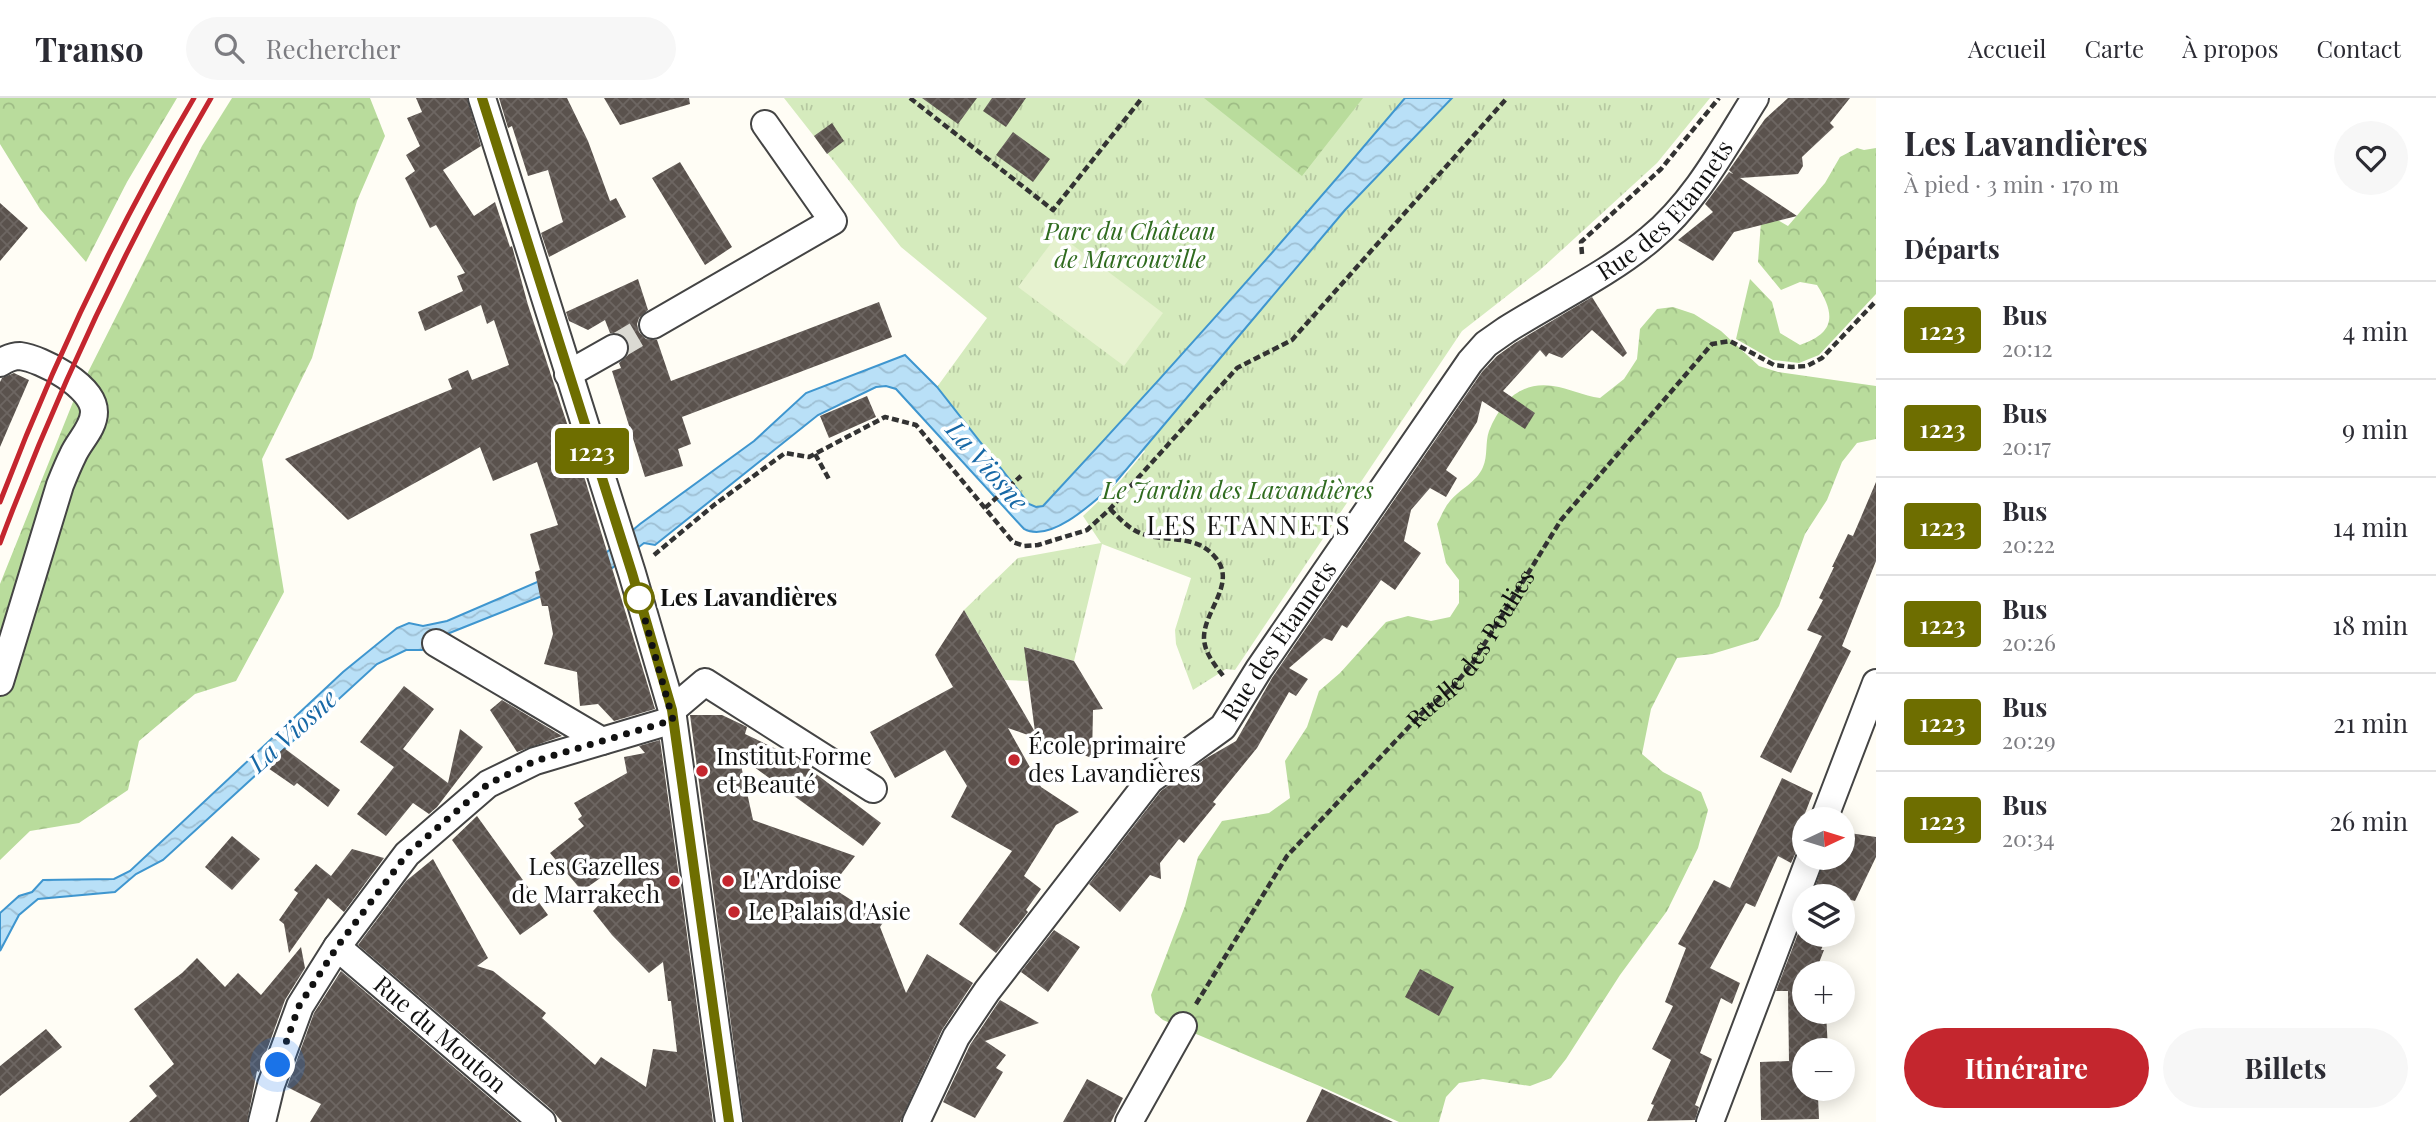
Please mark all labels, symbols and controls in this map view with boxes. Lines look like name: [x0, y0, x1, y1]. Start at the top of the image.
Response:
search box: [186, 17, 676, 80]
text: Transo: [35, 26, 144, 70]
icon: search: [210, 29, 248, 67]
text: Rechercher: [266, 31, 401, 66]
text: Accueil: [1968, 32, 2046, 64]
text: Carte: [2084, 32, 2144, 64]
text: À propos: [2182, 32, 2278, 64]
text: Contact: [2316, 32, 2401, 64]
text: Les Lavandières: [1904, 120, 2148, 164]
button: heart: [2334, 121, 2408, 195]
street label: Rue des Etannets: [1590, 133, 1739, 286]
text: À pied · 3 min · 170 m: [1904, 168, 2119, 199]
park label: Parc du Château de Marcouville: [1043, 214, 1216, 274]
text: Départs: [1904, 231, 2000, 266]
text: Bus: [2002, 297, 2047, 332]
text: 4 min: [2342, 313, 2408, 348]
text: 1223: [1919, 314, 1966, 346]
text: 20:12: [2002, 332, 2052, 363]
text: Bus: [2002, 395, 2047, 430]
text: 9 min: [2342, 411, 2408, 446]
water label: La Viosne: [939, 412, 1037, 517]
text: 1223: [1919, 412, 1966, 444]
line badge: 1223: [543, 428, 641, 474]
text: 20:17: [2002, 430, 2051, 461]
text: 1223: [569, 435, 615, 467]
park label: Le Jardin des Lavandières: [1101, 473, 1374, 505]
text: Bus: [2002, 493, 2047, 528]
district label: LES ETANNETS: [1147, 507, 1352, 542]
text: 14 min: [2333, 509, 2408, 544]
text: 1223: [1919, 510, 1966, 542]
text: 20:22: [2002, 528, 2055, 559]
street label: Rue des Etannets: [1213, 554, 1343, 726]
street label: Ruelle des Poulies: [1398, 562, 1541, 734]
place label: Les Lavandières: [660, 580, 837, 612]
marker: Les Lavandières: [624, 583, 654, 613]
text: Bus: [2002, 591, 2047, 626]
text: 18 min: [2332, 607, 2408, 642]
text: 1223: [1919, 608, 1966, 640]
text: 20:26: [2002, 626, 2056, 657]
water label: La Viosne: [239, 681, 344, 780]
text: Bus: [2002, 689, 2047, 724]
text: 21 min: [2333, 705, 2408, 740]
text: 1223: [1919, 706, 1966, 738]
text: 20:29: [2002, 724, 2056, 755]
place label: École primaire des Lavandières: [1028, 728, 1201, 788]
place label: Institut Forme et Beauté: [716, 739, 872, 799]
marker: École primaire des Lavandières: [1006, 752, 1022, 768]
marker: Institut Forme et Beauté: [694, 763, 710, 779]
text: Bus: [2002, 787, 2047, 822]
text: 26 min: [2329, 803, 2408, 838]
text: 1223: [1919, 804, 1966, 836]
north arrow: [1792, 807, 1855, 870]
map controls: [1792, 807, 1855, 1101]
text: 20:34: [2002, 822, 2055, 853]
place label: Les Gazelles de Marrakech: [511, 849, 660, 909]
place label: L'Ardoise: [742, 863, 842, 895]
marker: Les Gazelles de Marrakech: [666, 873, 682, 889]
marker: L'Ardoise: [720, 873, 736, 889]
button: layers: [1792, 884, 1855, 947]
place label: Le Palais d'Asie: [748, 894, 911, 926]
marker: Le Palais d'Asie: [726, 904, 742, 920]
button: +: [1792, 961, 1855, 1024]
street label: Rue du Mouton: [368, 967, 514, 1099]
button: Itinéraire: [1904, 1028, 2149, 1108]
button: Billets: [2163, 1028, 2408, 1108]
button: −: [1792, 1038, 1855, 1101]
your location: [260, 1047, 295, 1082]

